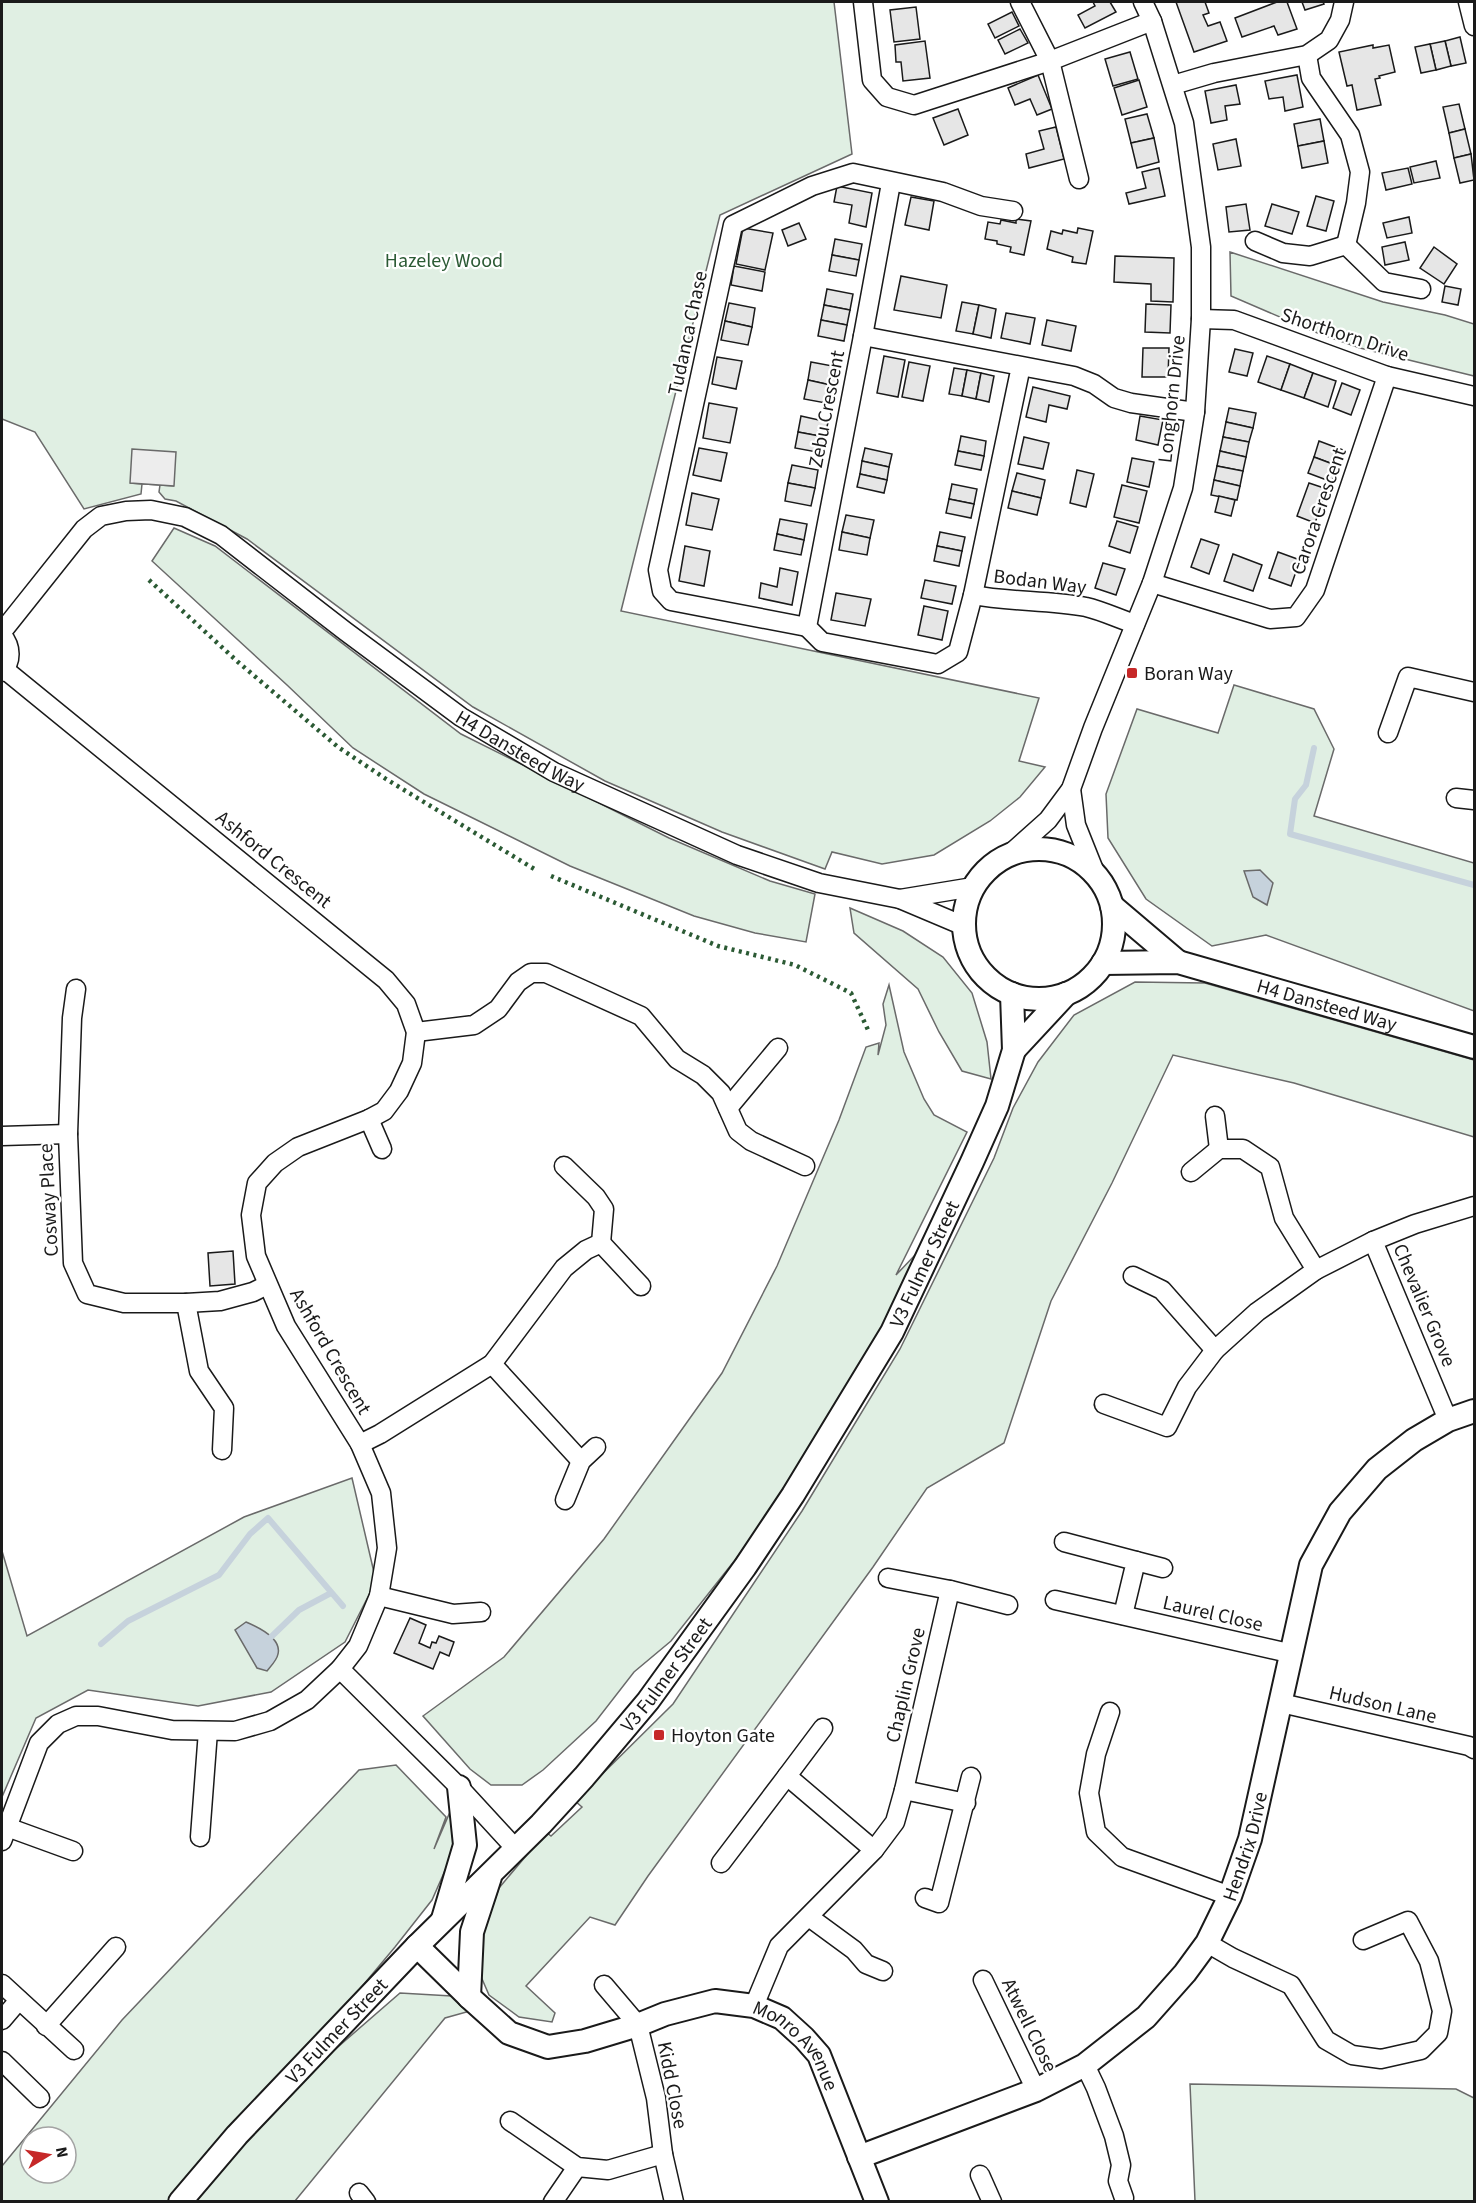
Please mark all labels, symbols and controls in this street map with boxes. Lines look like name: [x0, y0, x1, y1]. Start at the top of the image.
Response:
park label: Hazeley Wood: [385, 247, 503, 275]
street label: Tudanca Chase: [661, 268, 715, 398]
street label: Shorthorn Drive: [1277, 301, 1412, 369]
street label: Longhorn Drive: [1151, 334, 1193, 464]
street label: Zebu Crescent: [802, 348, 852, 470]
street label: Carora Crescent: [1284, 444, 1354, 578]
street label: Bodan Way: [992, 562, 1089, 602]
place label: Boran Way: [1144, 660, 1234, 688]
marker: Boran Way: [1125, 666, 1139, 680]
street label: H4 Dansteed Way: [450, 704, 590, 799]
street label: Ashford Crescent: [210, 804, 337, 915]
street label: H4 Dansteed Way: [1253, 972, 1401, 1039]
street label: Cosway Place: [32, 1143, 66, 1257]
street label: V3 Fulmer Street: [883, 1196, 967, 1332]
street label: Chevalier Grove: [1386, 1240, 1463, 1371]
street label: Ashford Crescent: [283, 1283, 378, 1420]
street label: Laurel Close: [1160, 1589, 1266, 1639]
street label: V3 Fulmer Street: [614, 1612, 719, 1739]
street label: Chaplin Grove: [879, 1625, 933, 1746]
street label: Hudson Lane: [1326, 1679, 1440, 1731]
place label: Hoyton Gate: [671, 1722, 775, 1750]
marker: Hoyton Gate: [652, 1728, 666, 1742]
street label: Hendrix Drive: [1216, 1789, 1275, 1906]
street label: V3 Fulmer Street: [280, 1972, 395, 2091]
street label: Atwell Close: [994, 1974, 1064, 2077]
street label: Monro Avenue: [748, 1994, 845, 2095]
street label: Kidd Close: [650, 2039, 694, 2131]
north arrow: [18, 2125, 78, 2185]
text: N: [50, 2145, 74, 2160]

